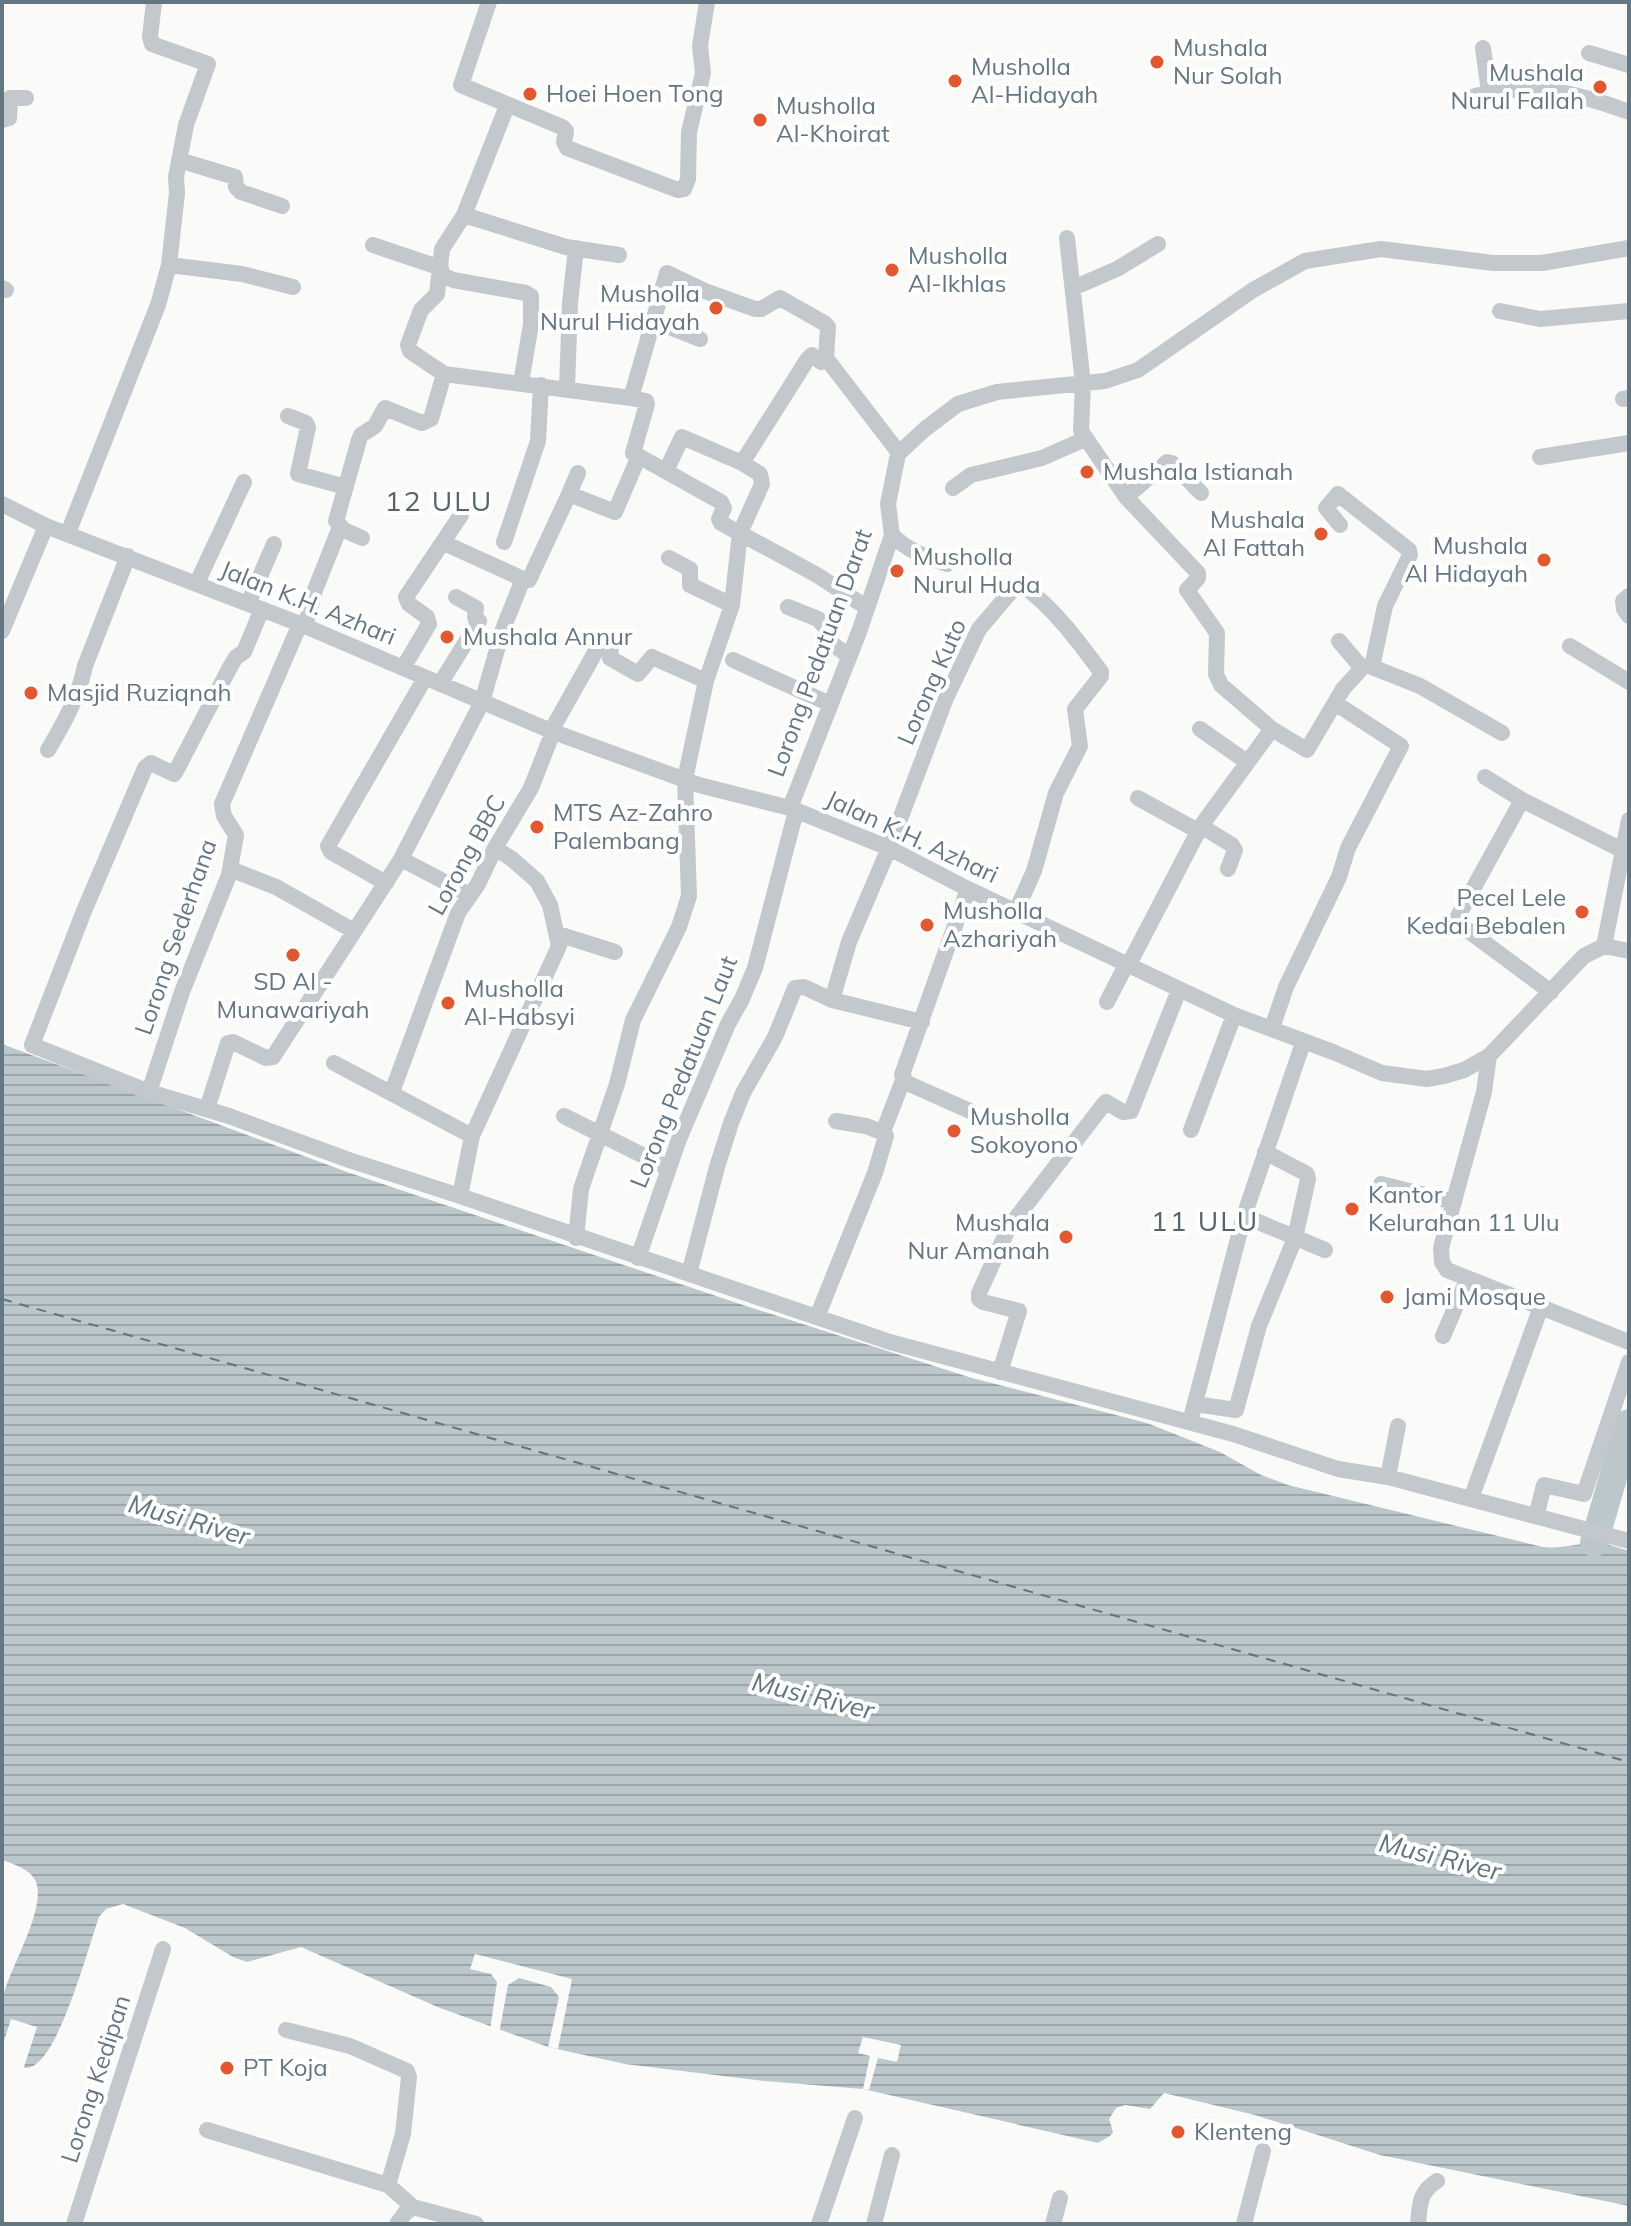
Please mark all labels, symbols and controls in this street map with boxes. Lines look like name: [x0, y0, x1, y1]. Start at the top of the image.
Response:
place label: Mushala Nur Solah: [1173, 32, 1283, 90]
place label: Musholla Al-Hidayah: [971, 51, 1098, 109]
marker: Mushala Nur Solah: [1148, 53, 1166, 71]
place label: Mushala Nurul Fallah: [1450, 57, 1584, 115]
marker: Musholla Al-Hidayah: [946, 72, 964, 90]
place label: Hoei Hoen Tong: [546, 78, 724, 108]
marker: Mushala Nurul Fallah: [1591, 78, 1609, 96]
marker: Hoei Hoen Tong: [521, 85, 539, 103]
place label: Musholla Al-Khoirat: [776, 90, 890, 148]
marker: Musholla Al-Khoirat: [751, 111, 769, 129]
place label: Musholla Al-Ikhlas: [908, 240, 1008, 298]
marker: Musholla Al-Ikhlas: [883, 261, 901, 279]
place label: Musholla Nurul Hidayah: [540, 278, 700, 336]
marker: Musholla Nurul Hidayah: [707, 299, 725, 317]
place label: Mushala Istianah: [1103, 456, 1293, 486]
marker: Mushala Istianah: [1078, 463, 1096, 481]
district label: 12 ULU: [385, 483, 493, 518]
place label: Mushala Al Fattah: [1203, 504, 1305, 562]
street label: Lorong Pedatuan Darat: [760, 525, 878, 781]
marker: Mushala Al Fattah: [1312, 525, 1330, 543]
place label: Mushala Al Hidayah: [1405, 530, 1528, 588]
place label: Musholla Nurul Huda: [913, 541, 1040, 599]
marker: Mushala Al Hidayah: [1535, 551, 1553, 569]
street label: Jalan K.H. Azhari: [216, 553, 401, 651]
marker: Musholla Nurul Huda: [888, 562, 906, 580]
street label: Lorong Kuto: [890, 614, 972, 749]
place label: Mushala Annur: [463, 621, 633, 651]
marker: Mushala Annur: [438, 628, 456, 646]
place label: Masjid Ruziqnah: [47, 677, 232, 707]
marker: Masjid Ruziqnah: [22, 684, 40, 702]
street label: Jalan K.H. Azhari: [821, 783, 1003, 889]
street label: Lorong BBC: [421, 789, 511, 920]
place label: MTS Az-Zahro Palembang: [553, 797, 713, 855]
marker: MTS Az-Zahro Palembang: [528, 818, 546, 836]
street label: Lorong Sederhana: [128, 835, 223, 1038]
place label: Pecel Lele Kedai Bebalen: [1406, 882, 1566, 940]
place label: Musholla Azhariyah: [943, 895, 1057, 953]
marker: Pecel Lele Kedai Bebalen: [1573, 903, 1591, 921]
marker: Musholla Azhariyah: [918, 916, 936, 934]
marker: SD Al - Munawariyah: [284, 946, 302, 964]
street label: Lorong Pedatuan Laut: [623, 951, 743, 1192]
place label: SD Al - Munawariyah: [216, 966, 370, 1024]
place label: Musholla Al-Habsyi: [464, 973, 575, 1031]
marker: Musholla Al-Habsyi: [439, 994, 457, 1012]
place label: Musholla Sokoyono: [970, 1101, 1078, 1159]
marker: Musholla Sokoyono: [945, 1122, 963, 1140]
place label: Kantor Kelurahan 11 Ulu: [1368, 1179, 1560, 1237]
marker: Kantor Kelurahan 11 Ulu: [1343, 1200, 1361, 1218]
district label: 11 ULU: [1151, 1203, 1259, 1238]
place label: Mushala Nur Amanah: [908, 1207, 1050, 1265]
marker: Mushala Nur Amanah: [1057, 1228, 1075, 1246]
place label: Jami Mosque: [1403, 1281, 1546, 1311]
marker: Jami Mosque: [1378, 1288, 1396, 1306]
water label: Musi River: [125, 1486, 255, 1553]
water label: Musi River: [749, 1664, 879, 1727]
water label: Musi River: [1376, 1825, 1506, 1888]
street label: Lorong Kedipan: [54, 1991, 136, 2166]
place label: PT Koja: [243, 2052, 328, 2082]
marker: PT Koja: [218, 2059, 236, 2077]
place label: Klenteng: [1194, 2116, 1292, 2146]
marker: Klenteng: [1169, 2123, 1187, 2141]

